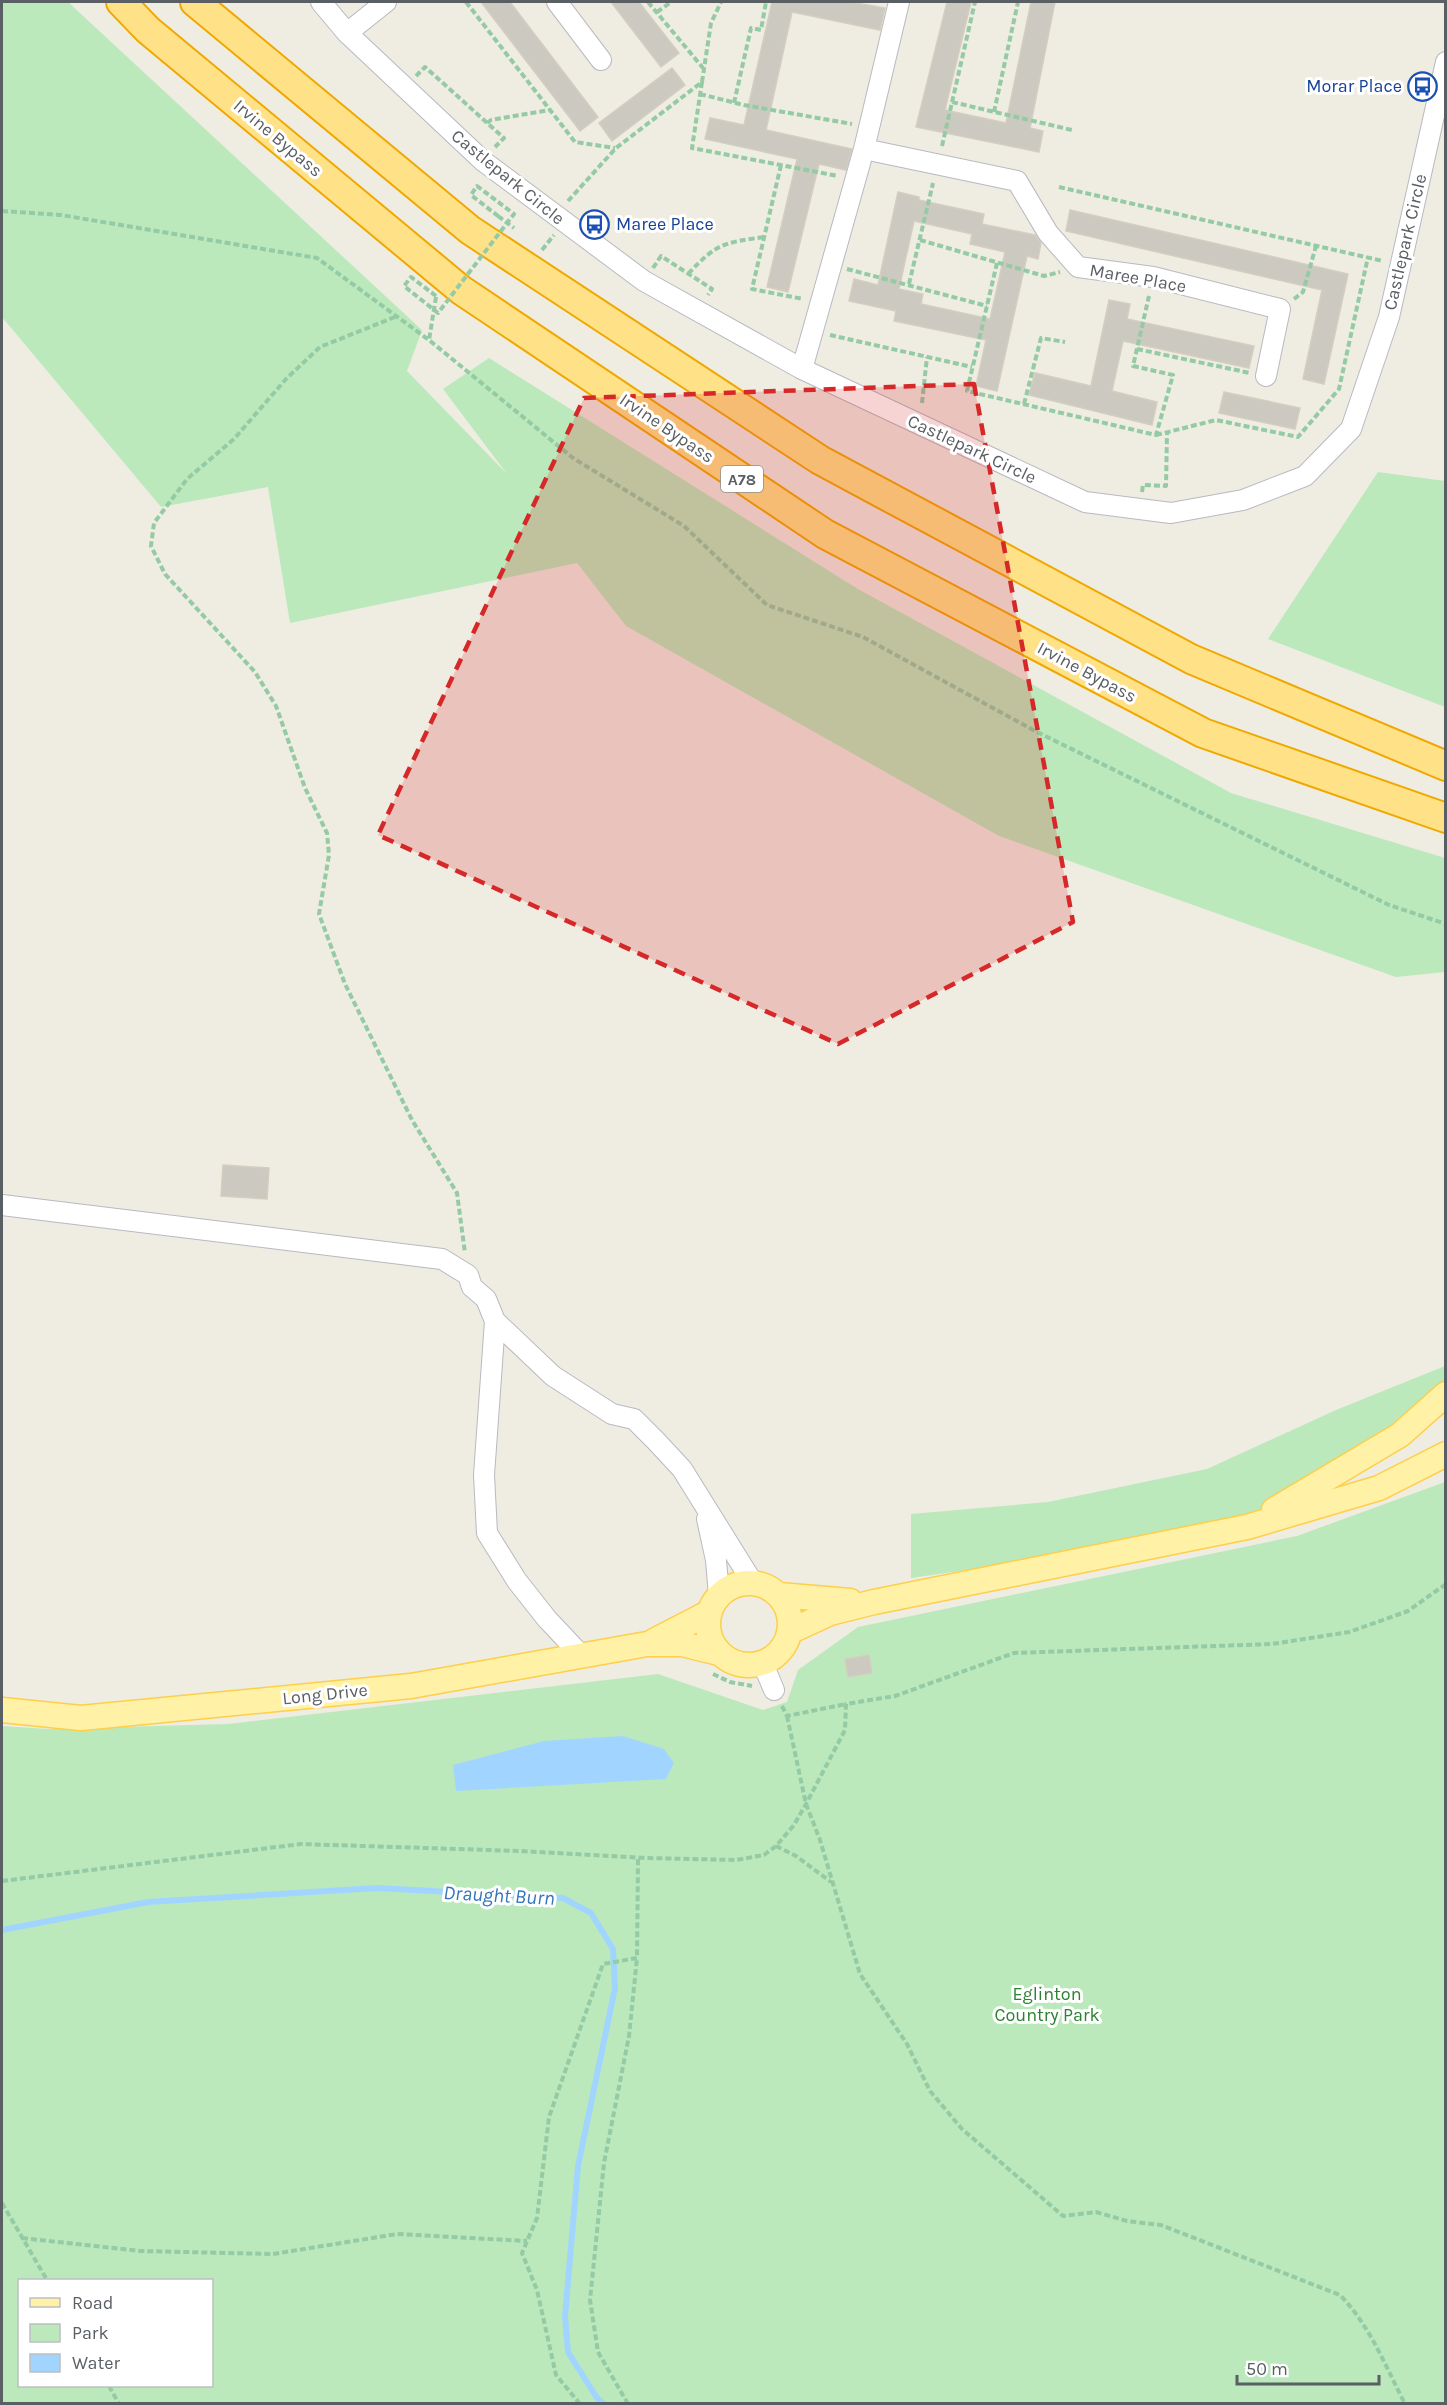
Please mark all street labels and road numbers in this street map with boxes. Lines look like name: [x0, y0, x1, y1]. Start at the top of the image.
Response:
street label: Irvine Bypass: [229, 94, 327, 182]
street label: Castlepark Circle: [447, 125, 569, 229]
street label: Castlepark Circle: [1379, 172, 1431, 312]
street label: Maree Place: [1088, 259, 1188, 297]
street label: Irvine Bypass: [616, 388, 718, 468]
street label: Castlepark Circle: [904, 410, 1040, 488]
road number: A78: [721, 466, 763, 492]
street label: Irvine Bypass: [1034, 637, 1140, 707]
street label: Long Drive: [281, 1679, 369, 1709]

